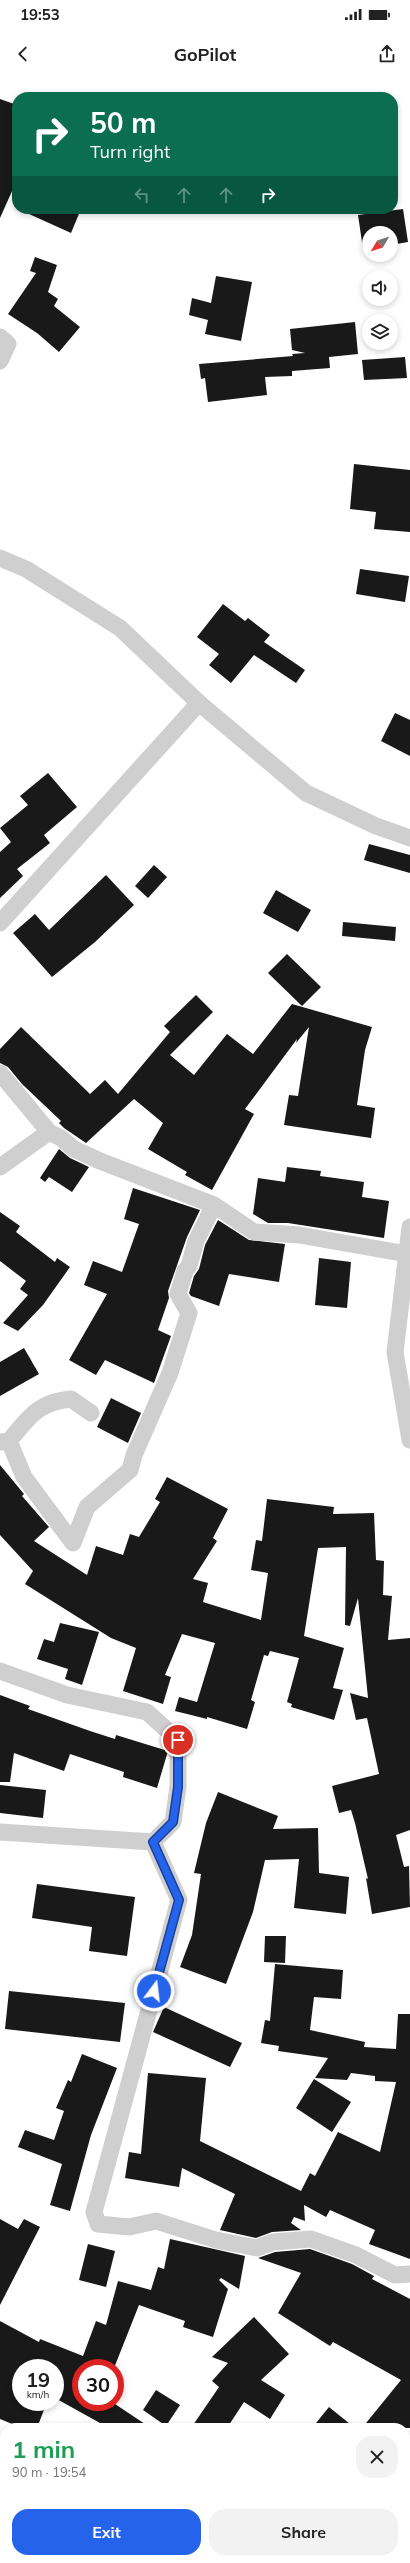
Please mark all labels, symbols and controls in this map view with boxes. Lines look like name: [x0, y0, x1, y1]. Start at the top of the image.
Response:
text: 19:53: [20, 5, 60, 24]
icon: back: [12, 43, 34, 65]
text: GoPilot: [174, 43, 236, 66]
icon: share: [376, 43, 398, 65]
text: 50 m: [90, 105, 156, 140]
icon: right: [24, 108, 76, 160]
text: Turn right: [90, 140, 170, 163]
icon: left: [131, 184, 153, 206]
icon: ahead: [173, 184, 195, 206]
icon: ahead: [215, 184, 237, 206]
icon: right: [257, 184, 279, 206]
north arrow: [362, 226, 398, 262]
map controls: [362, 226, 398, 350]
button: sound: [362, 270, 398, 306]
button: layers: [362, 314, 398, 350]
pin: [161, 1723, 195, 1757]
icon: arrive: [167, 1729, 189, 1751]
position arrow: [133, 1970, 175, 2012]
speed limit sign: 30: [72, 2359, 124, 2411]
text: 19: [26, 2367, 50, 2392]
text: km/h: [27, 2388, 49, 2401]
text: 1 min: [12, 2434, 75, 2464]
button: close: [356, 2436, 398, 2478]
text: 90 m · 19:54: [12, 2464, 86, 2480]
button: Exit: [12, 2509, 201, 2555]
button: Share: [209, 2509, 398, 2555]

